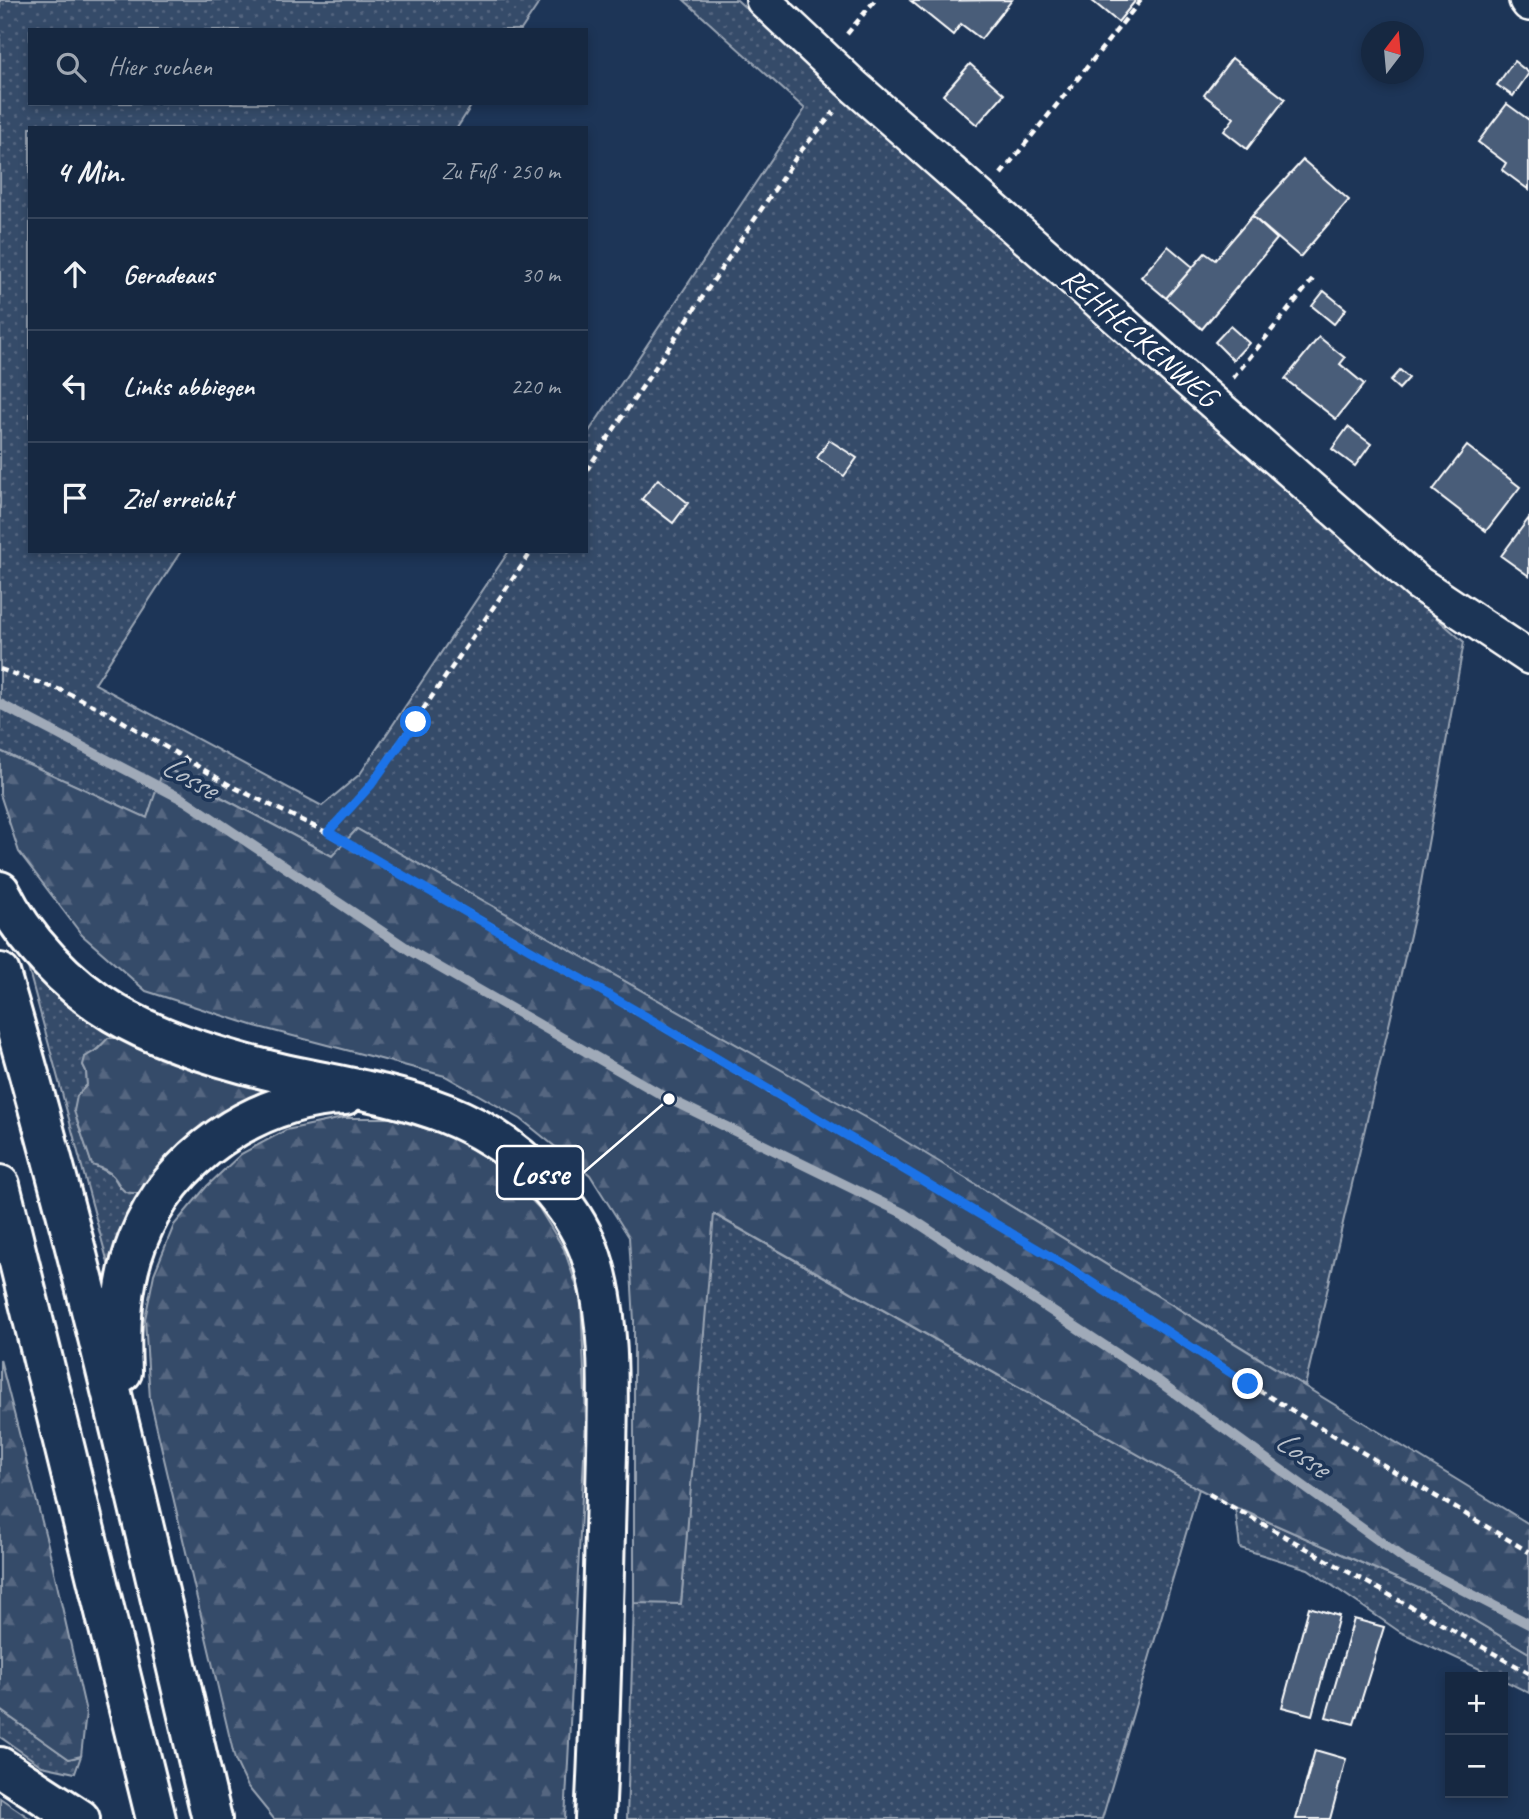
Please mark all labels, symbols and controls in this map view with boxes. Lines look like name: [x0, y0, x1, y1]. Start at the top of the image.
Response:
north arrow: [1361, 21, 1424, 84]
search box: [28, 28, 588, 105]
icon: search: [52, 48, 90, 86]
text: Hier suchen: [108, 50, 212, 83]
text: 4 Min.: [56, 153, 125, 191]
text: Zu Fuß · 250 m: [441, 157, 560, 186]
icon: ahead: [56, 255, 94, 293]
text: Geradeaus: [123, 258, 214, 291]
street label: REHHECKENWEG: [1054, 259, 1228, 417]
text: 30 m: [521, 260, 560, 289]
icon: left: [56, 367, 94, 405]
text: Links abbiegen: [123, 370, 254, 403]
text: 220 m: [511, 372, 560, 401]
icon: arrive: [56, 479, 94, 517]
text: Ziel erreicht: [123, 482, 233, 515]
route start: [400, 706, 431, 737]
water label: Losse: [155, 744, 229, 811]
callout: Losse: [497, 1146, 583, 1199]
text: Losse: [511, 1153, 571, 1194]
route end: [1232, 1368, 1263, 1399]
water label: Losse: [1268, 1420, 1342, 1489]
map controls: [1445, 1672, 1508, 1798]
button: +: [1445, 1672, 1508, 1735]
button: −: [1445, 1735, 1508, 1798]

